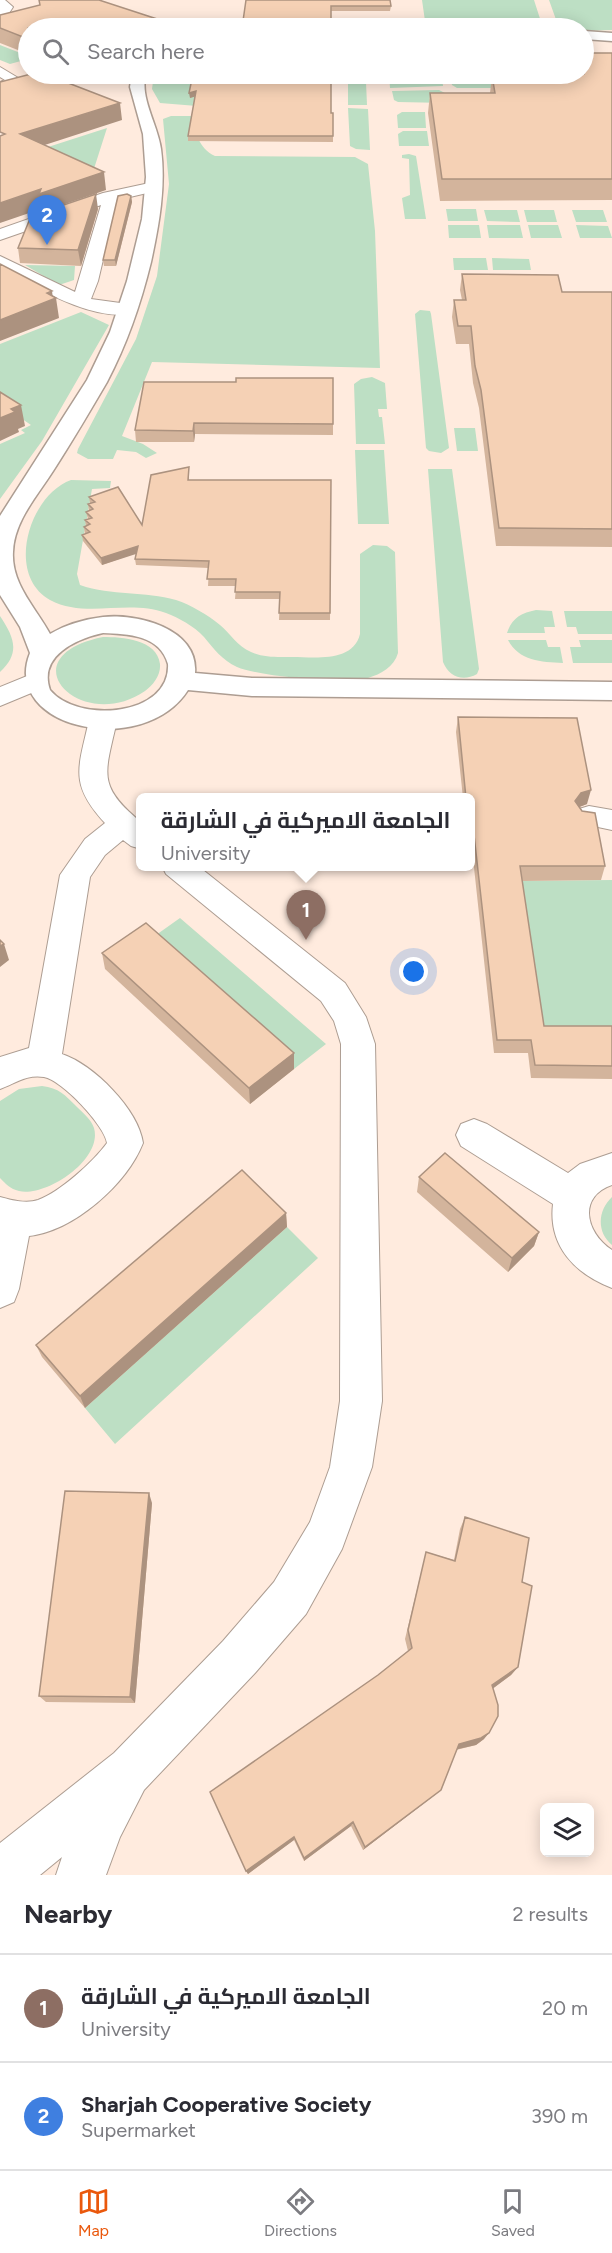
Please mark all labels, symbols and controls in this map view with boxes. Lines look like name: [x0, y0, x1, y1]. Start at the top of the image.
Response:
search box: [18, 18, 594, 84]
icon: search: [39, 35, 72, 68]
text: Search here: [87, 38, 205, 65]
pin: 2: [28, 196, 66, 245]
popup: [136, 793, 475, 871]
text: الجامعة الاميركية في الشارقة: [161, 807, 450, 834]
text: University: [161, 841, 251, 865]
pin: 1: [286, 890, 326, 940]
your location: [399, 957, 428, 986]
map controls: [540, 1803, 594, 1857]
button: layers: [540, 1803, 594, 1857]
text: Nearby: [24, 1898, 112, 1930]
text: 2 results: [512, 1902, 588, 1926]
text: الجامعة الاميركية في الشارقة: [81, 1983, 371, 2010]
text: 1: [39, 1996, 48, 2020]
text: 20 m: [542, 1996, 588, 2020]
text: University: [81, 2017, 171, 2041]
text: Sharjah Cooperative Society: [81, 2091, 371, 2118]
text: 2: [38, 2104, 49, 2128]
text: 390 m: [531, 2104, 588, 2128]
text: Supermarket: [81, 2118, 196, 2142]
tab: Map: [77, 2185, 110, 2240]
tab: Directions: [264, 2185, 337, 2240]
tab: Saved: [491, 2185, 535, 2240]

